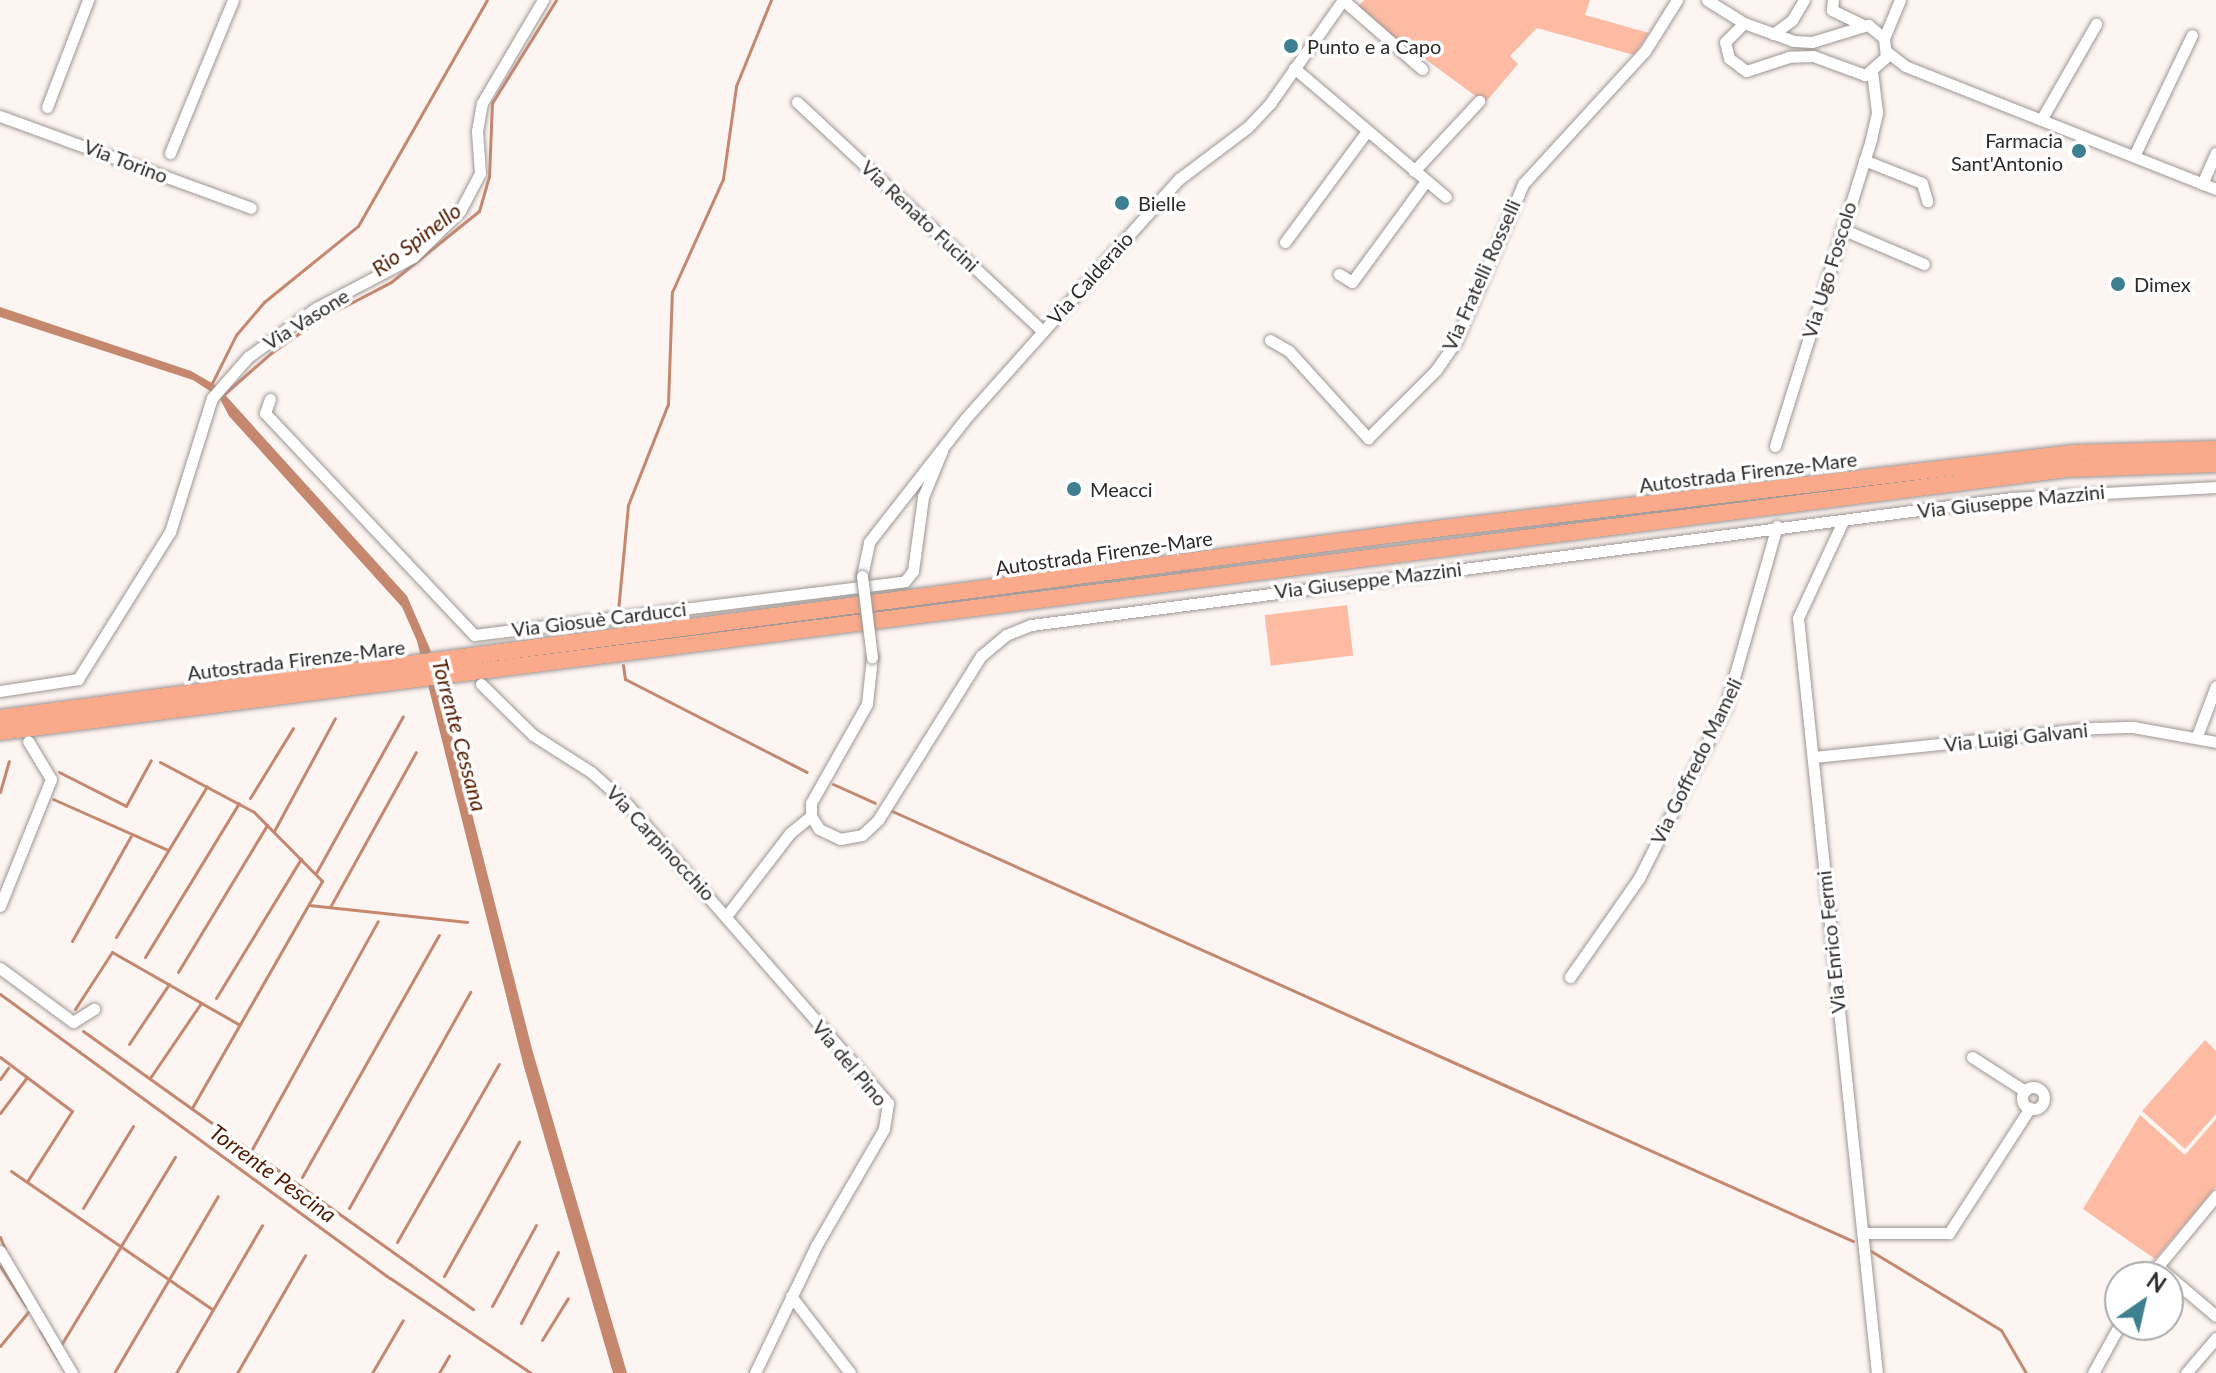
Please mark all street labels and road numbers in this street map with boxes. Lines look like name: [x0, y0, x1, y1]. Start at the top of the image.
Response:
street label: Via Torino: [80, 134, 172, 188]
street label: Via Renato Fucini: [856, 155, 984, 277]
street label: Via Fratelli Rosselli: [1437, 196, 1525, 354]
street label: Via Ugo Foscolo: [1797, 199, 1861, 341]
street label: Via Calderaio: [1042, 227, 1138, 329]
street label: Via Vasone: [258, 283, 354, 355]
street label: Autostrada Firenze-Mare: [1638, 447, 1858, 497]
street label: Via Giuseppe Mazzini: [1916, 479, 2106, 523]
street label: Autostrada Firenze-Mare: [994, 526, 1214, 580]
street label: Via Giuseppe Mazzini: [1273, 557, 1463, 603]
street label: Via Giosuè Carducci: [510, 596, 688, 642]
street label: Autostrada Firenze-Mare: [186, 635, 406, 685]
street label: Via Goffredo Mameli: [1645, 674, 1747, 848]
street label: Via Luigi Galvani: [1943, 718, 2089, 756]
street label: Via Carpinocchio: [602, 780, 720, 906]
street label: Via Enrico Fermi: [1812, 870, 1850, 1014]
street label: Via del Pino: [807, 1015, 893, 1111]

